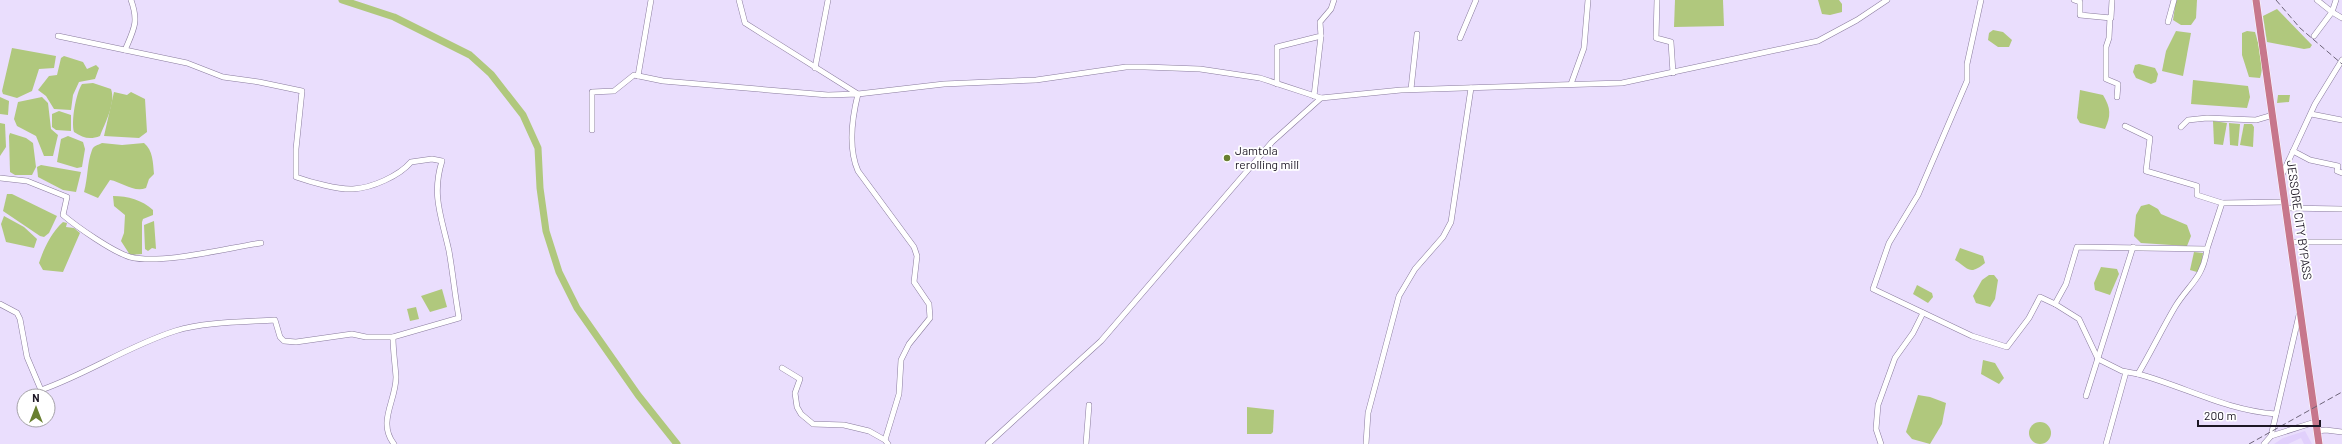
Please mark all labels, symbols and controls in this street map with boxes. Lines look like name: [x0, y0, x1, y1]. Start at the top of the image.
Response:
place label: Jamtola rerolling mill: [1235, 143, 1299, 171]
marker: Jamtola rerolling mill: [1222, 153, 1232, 163]
street label: JESSORE CITY BYPASS: [2285, 159, 2315, 281]
north arrow: [16, 388, 56, 428]
text: N: [32, 391, 40, 404]
scale bar: [2198, 402, 2320, 428]
text: 200 m: [2204, 408, 2236, 422]

